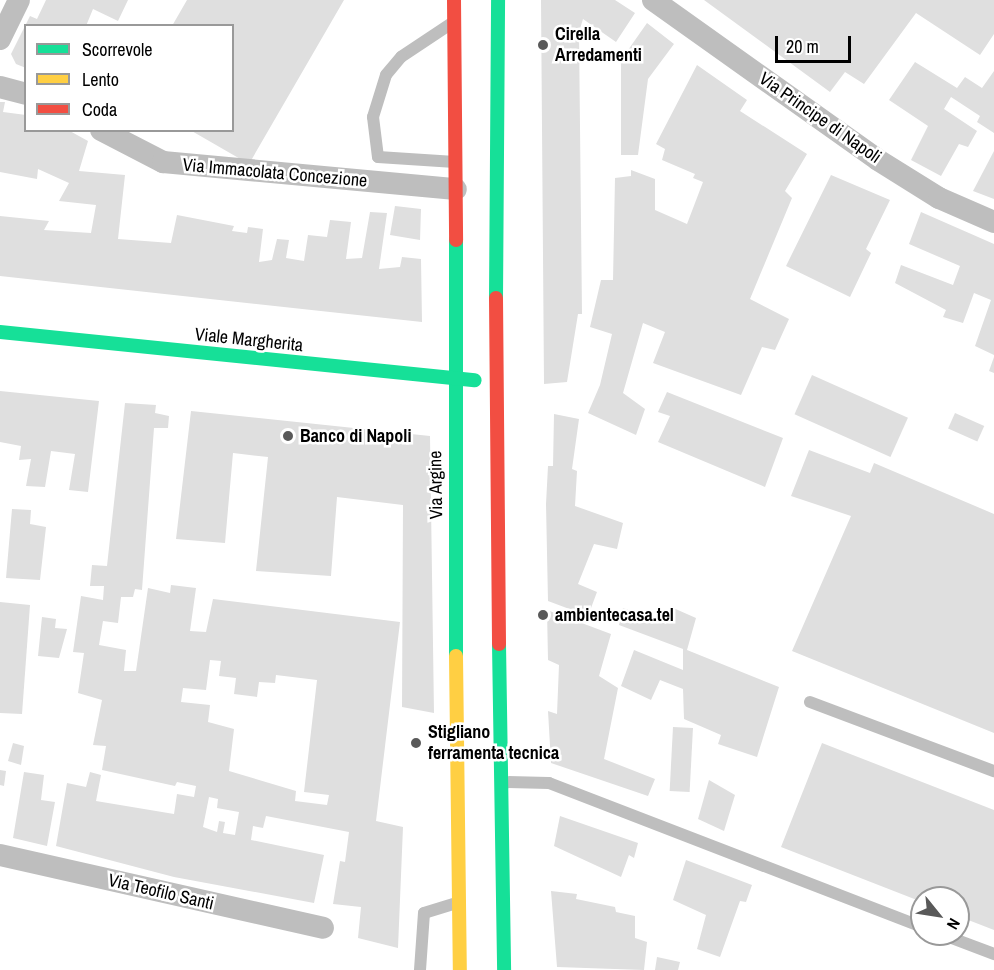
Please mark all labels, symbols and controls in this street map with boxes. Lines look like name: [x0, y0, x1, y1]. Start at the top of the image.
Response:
legend: [24, 24, 234, 132]
place label: Cirella Arredamenti: [555, 24, 642, 66]
scale bar: [778, 24, 854, 62]
text: 20 m: [786, 34, 819, 59]
text: Scorrevole: [82, 37, 153, 62]
marker: Cirella Arredamenti: [536, 38, 550, 52]
text: Lento: [82, 67, 119, 92]
street label: Via Principe di Napoli: [755, 68, 885, 168]
text: Coda: [82, 97, 117, 122]
street label: Via Immacolata Concezione: [182, 154, 368, 192]
street label: Viale Margherita: [194, 324, 304, 356]
place label: Banco di Napoli: [300, 425, 412, 447]
marker: Banco di Napoli: [281, 429, 295, 443]
street label: Via Argine: [425, 450, 447, 520]
place label: ambientecasa.tel: [555, 604, 674, 626]
marker: ambientecasa.tel: [536, 608, 550, 622]
place label: Stigliano ferramenta tecnica: [428, 722, 559, 764]
marker: Stigliano ferramenta tecnica: [409, 736, 423, 750]
street label: Via Teofilo Santi: [106, 869, 216, 915]
north arrow: [910, 886, 970, 946]
text: N: [942, 914, 966, 934]

